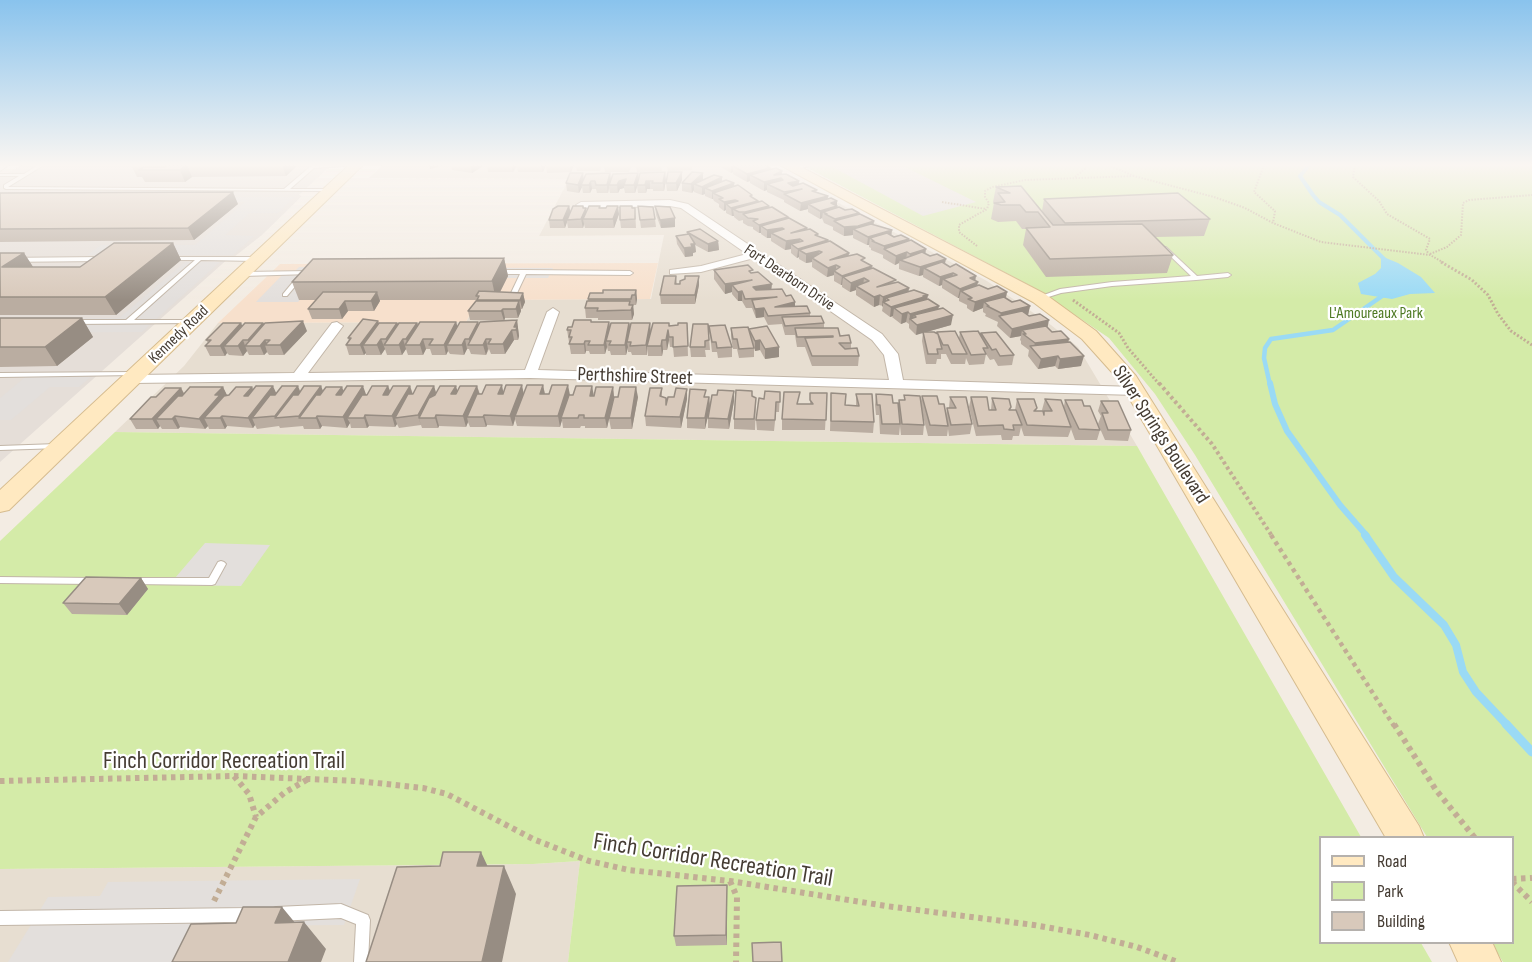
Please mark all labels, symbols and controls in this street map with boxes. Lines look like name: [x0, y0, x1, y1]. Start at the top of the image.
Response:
street label: Fort Dearborn Drive: [740, 241, 838, 315]
street label: Kennedy Road: [145, 302, 213, 368]
park label: L'Amoureaux Park: [1329, 304, 1423, 324]
street label: Silver Springs Boulevard: [1106, 361, 1214, 509]
street label: Perthshire Street: [577, 363, 693, 391]
street label: Finch Corridor Recreation Trail: [103, 748, 345, 776]
street label: Finch Corridor Recreation Trail: [591, 828, 835, 894]
legend: [1319, 836, 1514, 944]
text: Road: [1377, 851, 1407, 872]
text: Park: [1377, 881, 1403, 902]
text: Building: [1377, 911, 1425, 932]

